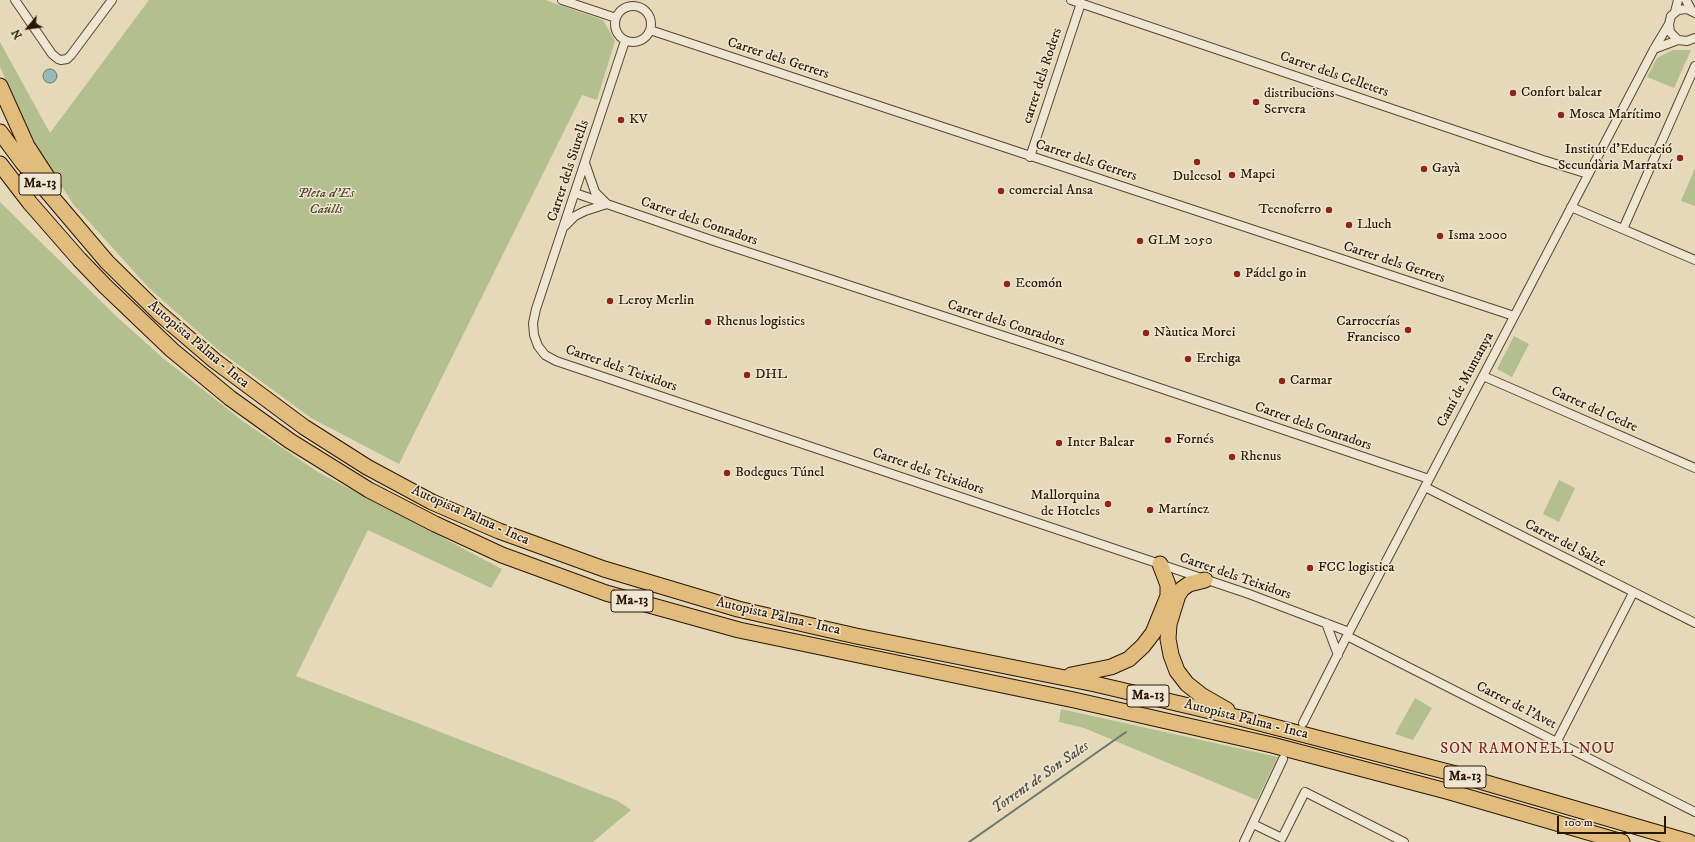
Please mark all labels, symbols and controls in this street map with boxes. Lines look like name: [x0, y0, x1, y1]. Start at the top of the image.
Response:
north arrow: [8, 8, 48, 48]
text: N: [9, 26, 26, 41]
street label: carrer dels Roders: [1020, 26, 1066, 126]
street label: Carrer dels Gerrers: [725, 35, 831, 83]
street label: Carrer dels Celleters: [1277, 49, 1391, 101]
place label: Confort balear: [1521, 85, 1602, 101]
place label: distribucions Servera: [1264, 86, 1334, 118]
marker: Confort balear: [1508, 88, 1518, 98]
marker: distribucions Servera: [1251, 97, 1261, 107]
place label: Mosca Marítimo: [1569, 107, 1661, 123]
marker: Mosca Marítimo: [1556, 110, 1566, 120]
place label: KV: [629, 112, 648, 128]
marker: KV: [616, 115, 626, 125]
street label: Carrer dels Siurells: [545, 118, 593, 224]
street label: Carrer dels Gerrers: [1033, 137, 1139, 185]
place label: Institut d'Educació Secundària Marratxí: [1558, 142, 1672, 174]
marker: Institut d'Educació Secundària Marratxí: [1675, 153, 1685, 163]
marker: Dulcesol: [1192, 157, 1202, 167]
place label: Gayà: [1432, 161, 1460, 177]
marker: Gayà: [1419, 164, 1429, 174]
place label: Mapei: [1240, 167, 1275, 183]
place label: Dulcesol: [1173, 169, 1221, 185]
marker: Mapei: [1227, 170, 1237, 180]
road number: Ma-13: [19, 173, 61, 195]
place label: comercial Ansa: [1009, 183, 1093, 199]
park label: Pleta d'Es Caülls: [297, 186, 355, 218]
marker: comercial Ansa: [996, 186, 1006, 196]
street label: Carrer dels Conradors: [638, 194, 760, 250]
place label: Tecnoferro: [1259, 202, 1321, 218]
marker: Tecnoferro: [1324, 205, 1334, 215]
place label: Lluch: [1357, 217, 1392, 233]
marker: Lluch: [1344, 220, 1354, 230]
place label: Isma 2000: [1448, 228, 1507, 244]
marker: Isma 2000: [1435, 231, 1445, 241]
place label: GLM 2050: [1148, 233, 1213, 249]
marker: GLM 2050: [1135, 236, 1145, 246]
street label: Carrer dels Gerrers: [1341, 239, 1447, 287]
place label: Pádel go in: [1245, 266, 1307, 282]
marker: Pádel go in: [1232, 269, 1242, 279]
place label: Ecomón: [1015, 276, 1062, 292]
marker: Ecomón: [1002, 279, 1012, 289]
place label: Leroy Merlin: [618, 293, 694, 309]
marker: Leroy Merlin: [605, 296, 615, 306]
street label: Carrer dels Conradors: [945, 297, 1067, 351]
street label: Autopista Palma - Inca: [144, 298, 252, 392]
place label: Rhenus logistics: [716, 314, 805, 330]
place label: Carrocerías Francisco: [1336, 314, 1400, 346]
marker: Rhenus logistics: [703, 317, 713, 327]
place label: Nàutica Morei: [1154, 325, 1235, 341]
marker: Carrocerías Francisco: [1403, 325, 1413, 335]
marker: Nàutica Morei: [1141, 328, 1151, 338]
street label: Camí de Muntanya: [1434, 330, 1498, 430]
street label: Carrer dels Teixidors: [563, 342, 679, 396]
place label: Erchiga: [1196, 351, 1241, 367]
marker: Erchiga: [1183, 354, 1193, 364]
place label: DHL: [755, 367, 787, 383]
marker: DHL: [742, 370, 752, 380]
place label: Carmar: [1290, 373, 1332, 389]
marker: Carmar: [1277, 376, 1287, 386]
street label: Carrer del Cedre: [1548, 383, 1640, 437]
street label: Carrer dels Conradors: [1252, 399, 1374, 455]
place label: Fornés: [1176, 432, 1214, 448]
place label: Inter Balear: [1067, 435, 1134, 451]
marker: Fornés: [1163, 435, 1173, 445]
marker: Inter Balear: [1054, 438, 1064, 448]
street label: Carrer dels Teixidors: [870, 445, 986, 499]
place label: Rhenus: [1240, 449, 1281, 465]
marker: Rhenus: [1227, 452, 1237, 462]
place label: Bodegues Túnel: [735, 465, 824, 481]
marker: Bodegues Túnel: [722, 468, 732, 478]
street label: Autopista Palma - Inca: [409, 482, 531, 550]
place label: Mallorquina de Hoteles: [1030, 488, 1100, 520]
marker: Mallorquina de Hoteles: [1103, 499, 1113, 509]
place label: Martínez: [1158, 502, 1209, 518]
marker: Martínez: [1145, 505, 1155, 515]
street label: Carrer del Salze: [1522, 516, 1608, 572]
street label: Carrer dels Teixidors: [1177, 550, 1293, 604]
place label: FCC logistica: [1318, 560, 1394, 576]
marker: FCC logistica: [1305, 563, 1315, 573]
road number: Ma-13: [611, 590, 653, 612]
street label: Autopista Palma - Inca: [714, 595, 842, 639]
street label: Carrer de l'Avet: [1473, 679, 1559, 733]
road number: Ma-13: [1127, 685, 1169, 707]
street label: Autopista Palma - Inca: [1182, 696, 1310, 744]
water label: Torrent de Son Sales: [989, 738, 1093, 818]
district label: SON RAMONELL NOU: [1440, 741, 1616, 759]
road number: Ma-13: [1444, 766, 1486, 788]
scale bar: [1559, 808, 1668, 834]
text: 100 m: [1564, 815, 1593, 830]

